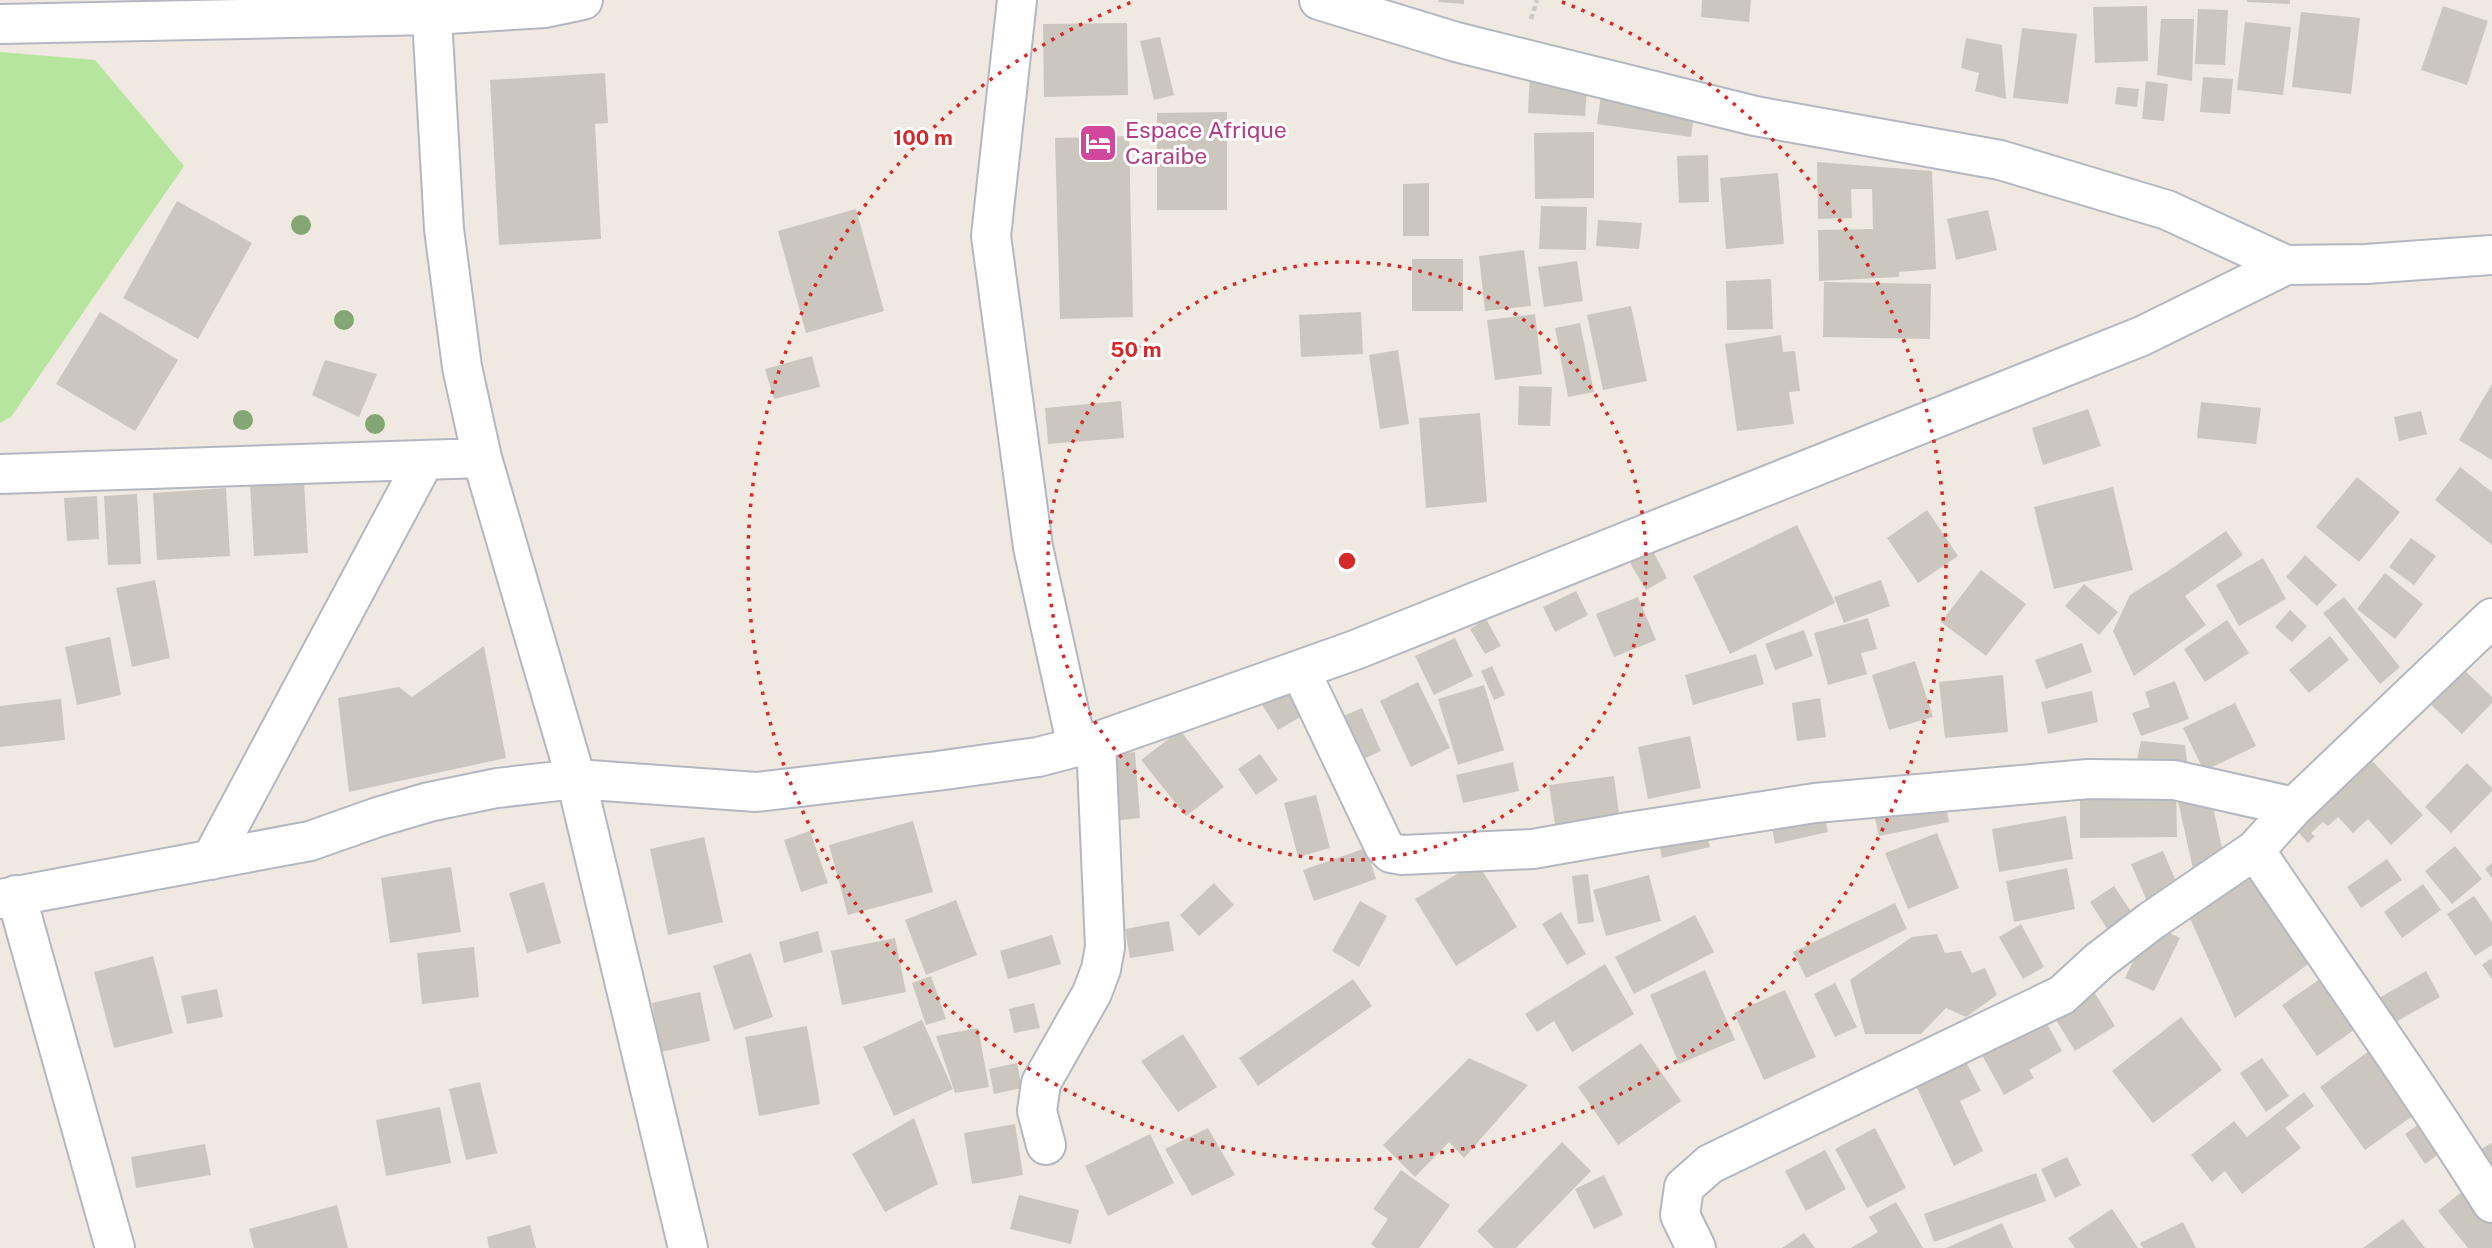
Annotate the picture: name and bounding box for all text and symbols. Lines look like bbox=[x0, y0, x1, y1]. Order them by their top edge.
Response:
place label: Espace Afrique Caraibe bbox=[1125, 116, 1287, 169]
hotel icon: Espace Afrique Caraibe bbox=[1077, 122, 1119, 164]
text: 100 m bbox=[893, 125, 953, 150]
text: 50 m bbox=[1110, 337, 1162, 362]
centre of rings bbox=[1335, 549, 1359, 573]

